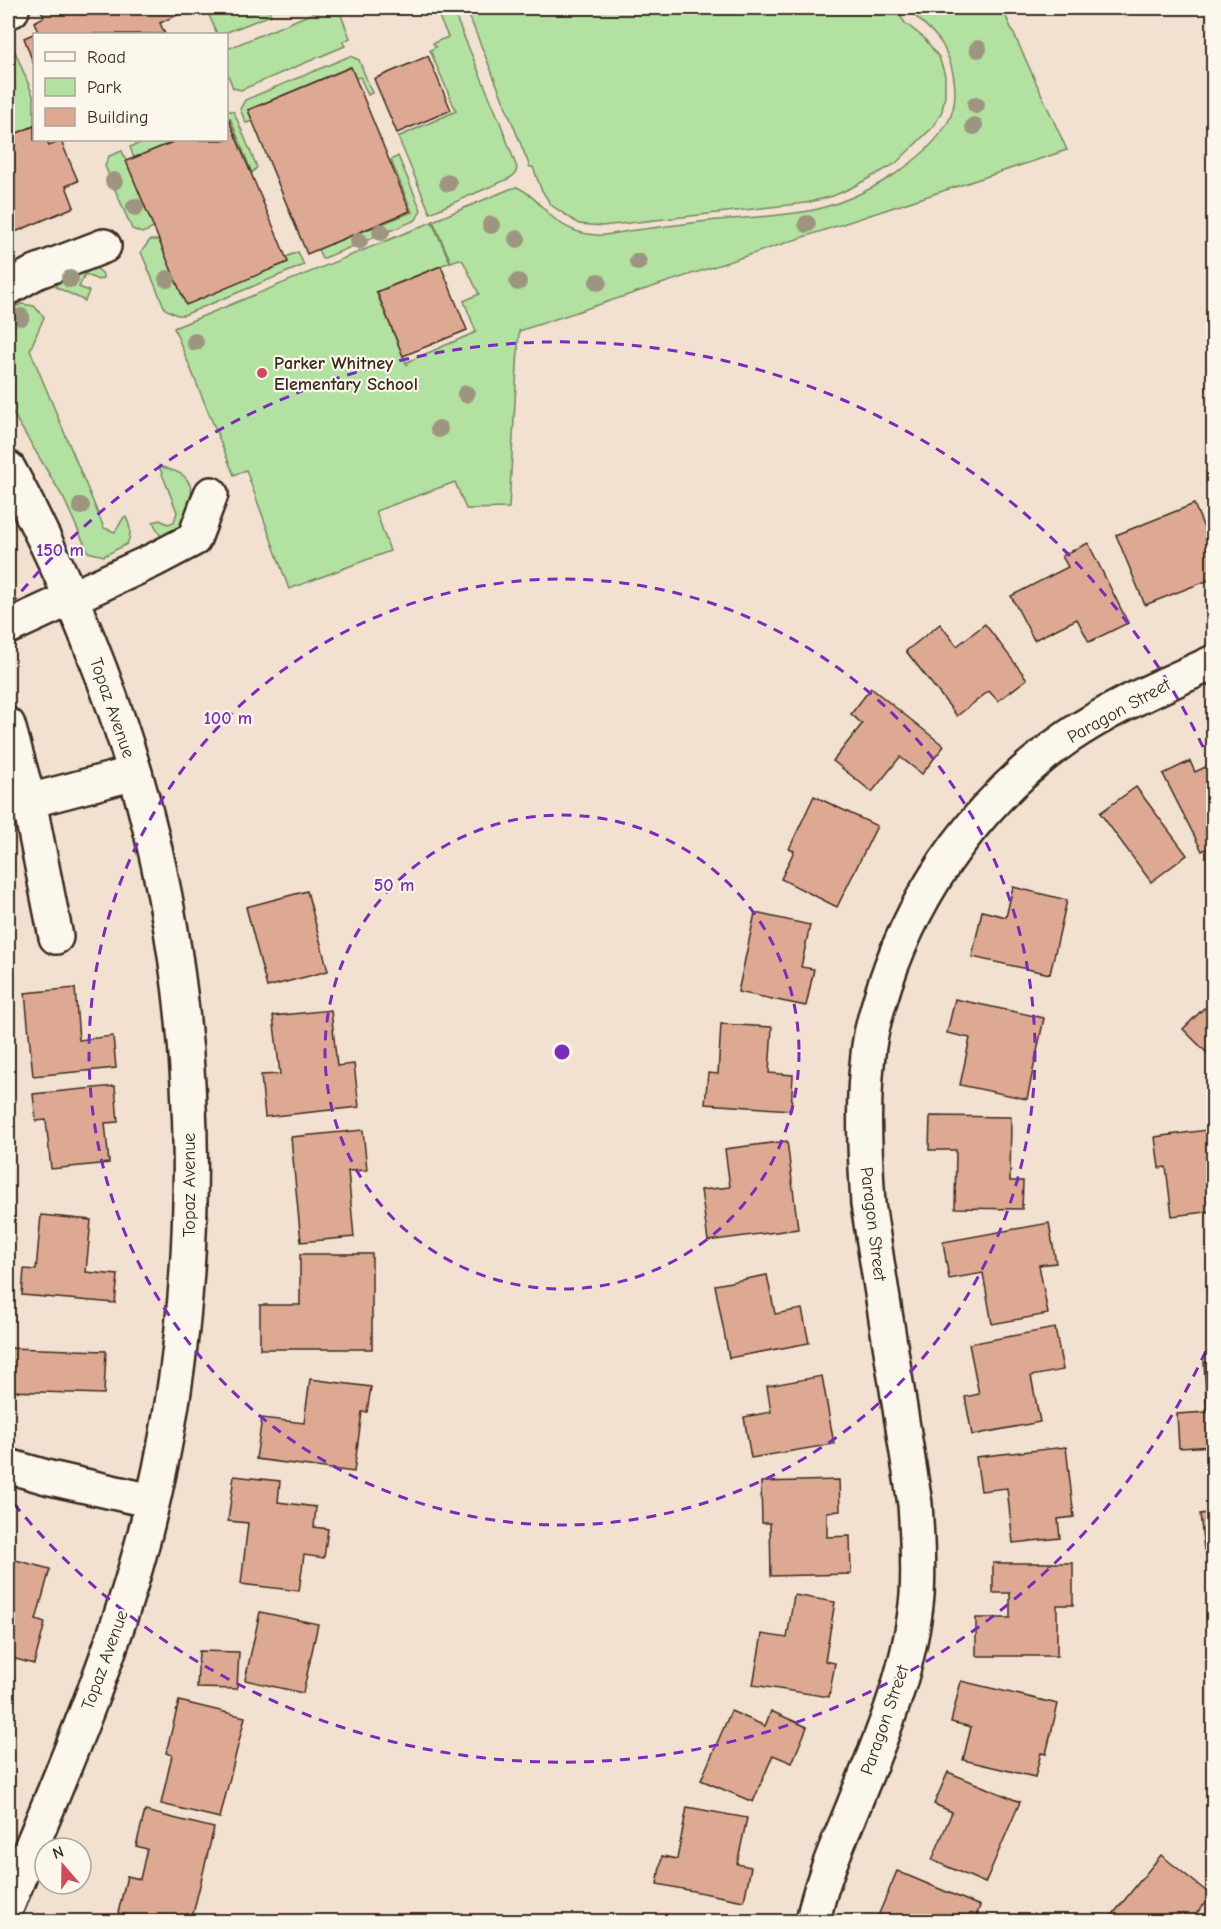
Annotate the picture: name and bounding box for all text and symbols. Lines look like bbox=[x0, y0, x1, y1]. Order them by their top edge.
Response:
legend bbox=[33, 33, 228, 141]
text: Road bbox=[87, 47, 126, 68]
text: Park bbox=[87, 77, 122, 98]
text: Building bbox=[87, 107, 149, 128]
place label: Parker Whitney Elementary School bbox=[274, 353, 418, 395]
marker: Parker Whitney Elementary School bbox=[255, 366, 269, 380]
text: 150 m bbox=[36, 540, 84, 561]
street label: Topaz Avenue bbox=[85, 655, 139, 761]
street label: Paragon Street bbox=[1064, 674, 1175, 748]
text: 100 m bbox=[204, 708, 252, 729]
text: 50 m bbox=[374, 875, 414, 896]
centre of rings bbox=[552, 1042, 572, 1062]
street label: Topaz Avenue bbox=[179, 1133, 200, 1237]
street label: Paragon Street bbox=[856, 1166, 891, 1283]
street label: Topaz Avenue bbox=[77, 1607, 133, 1713]
street label: Paragon Street bbox=[856, 1662, 914, 1778]
north arrow bbox=[33, 1836, 93, 1896]
text: N bbox=[50, 1843, 66, 1863]

